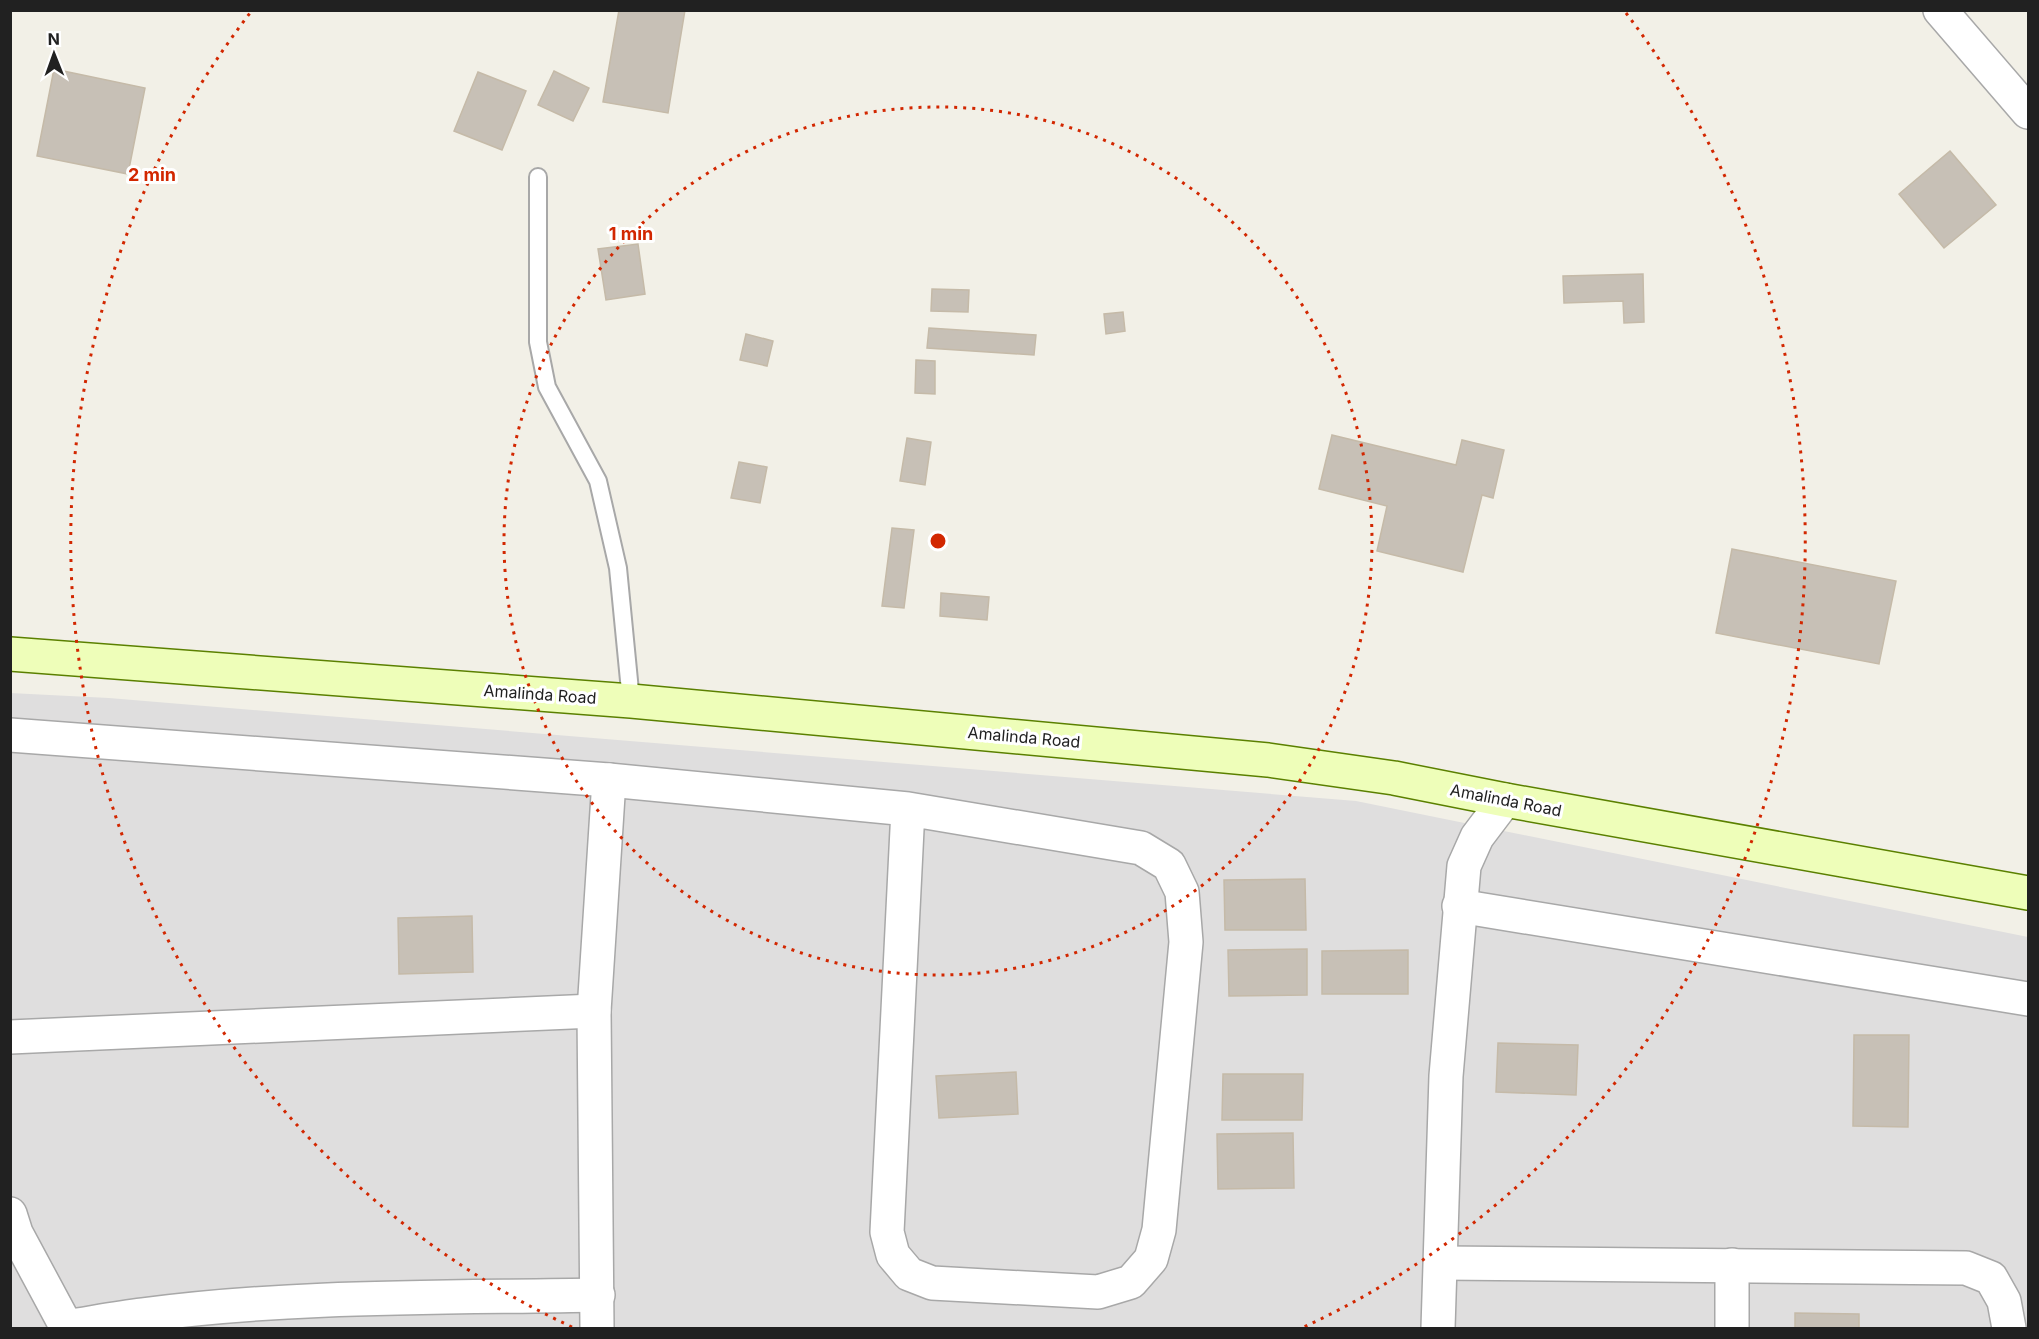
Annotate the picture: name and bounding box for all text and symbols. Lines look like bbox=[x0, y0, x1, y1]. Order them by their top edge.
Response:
north arrow bbox=[24, 24, 84, 84]
text: N bbox=[47, 29, 60, 49]
text: 2 min bbox=[128, 164, 176, 185]
text: 1 min bbox=[609, 223, 653, 244]
centre of rings bbox=[928, 531, 948, 551]
street label: Amalinda Road bbox=[483, 680, 597, 708]
street label: Amalinda Road bbox=[967, 722, 1081, 752]
street label: Amalinda Road bbox=[1449, 779, 1563, 821]

